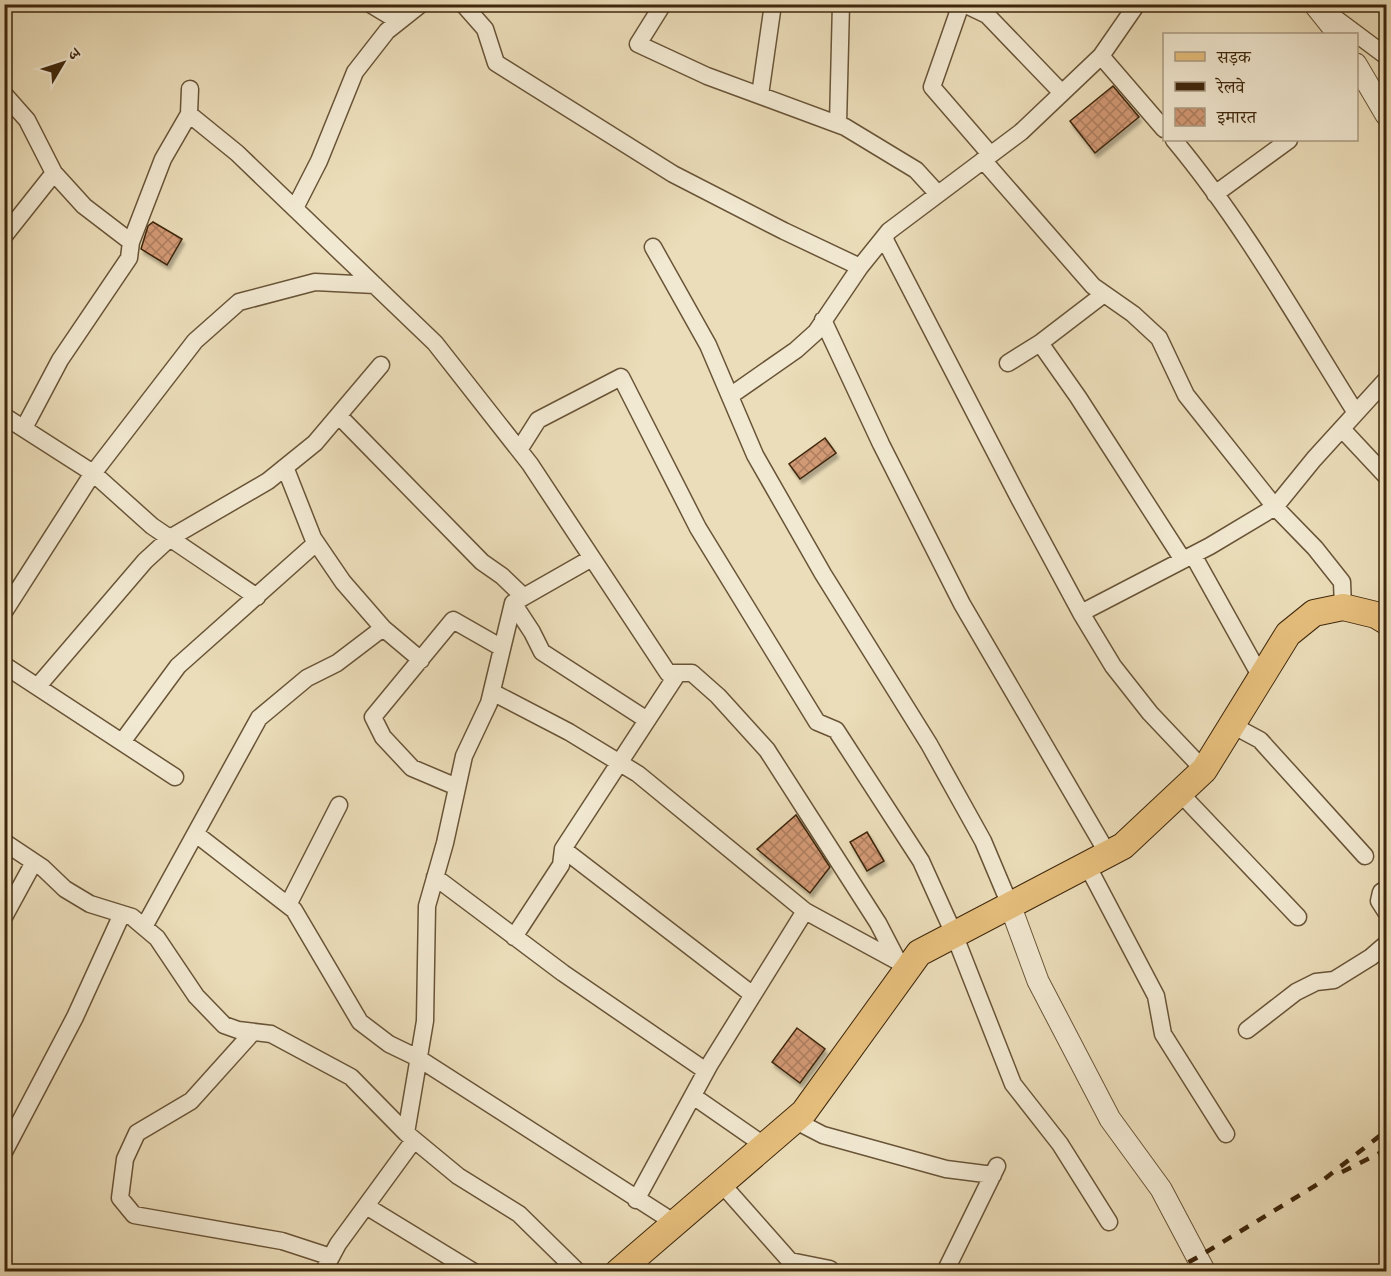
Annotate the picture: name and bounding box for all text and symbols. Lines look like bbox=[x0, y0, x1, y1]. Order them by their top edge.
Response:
north arrow bbox=[33, 33, 93, 93]
legend bbox=[1163, 33, 1358, 141]
text: उ bbox=[62, 45, 85, 66]
text: सड़क bbox=[1216, 47, 1252, 70]
text: रेलवे bbox=[1215, 77, 1246, 100]
text: इमारत bbox=[1216, 107, 1257, 130]

